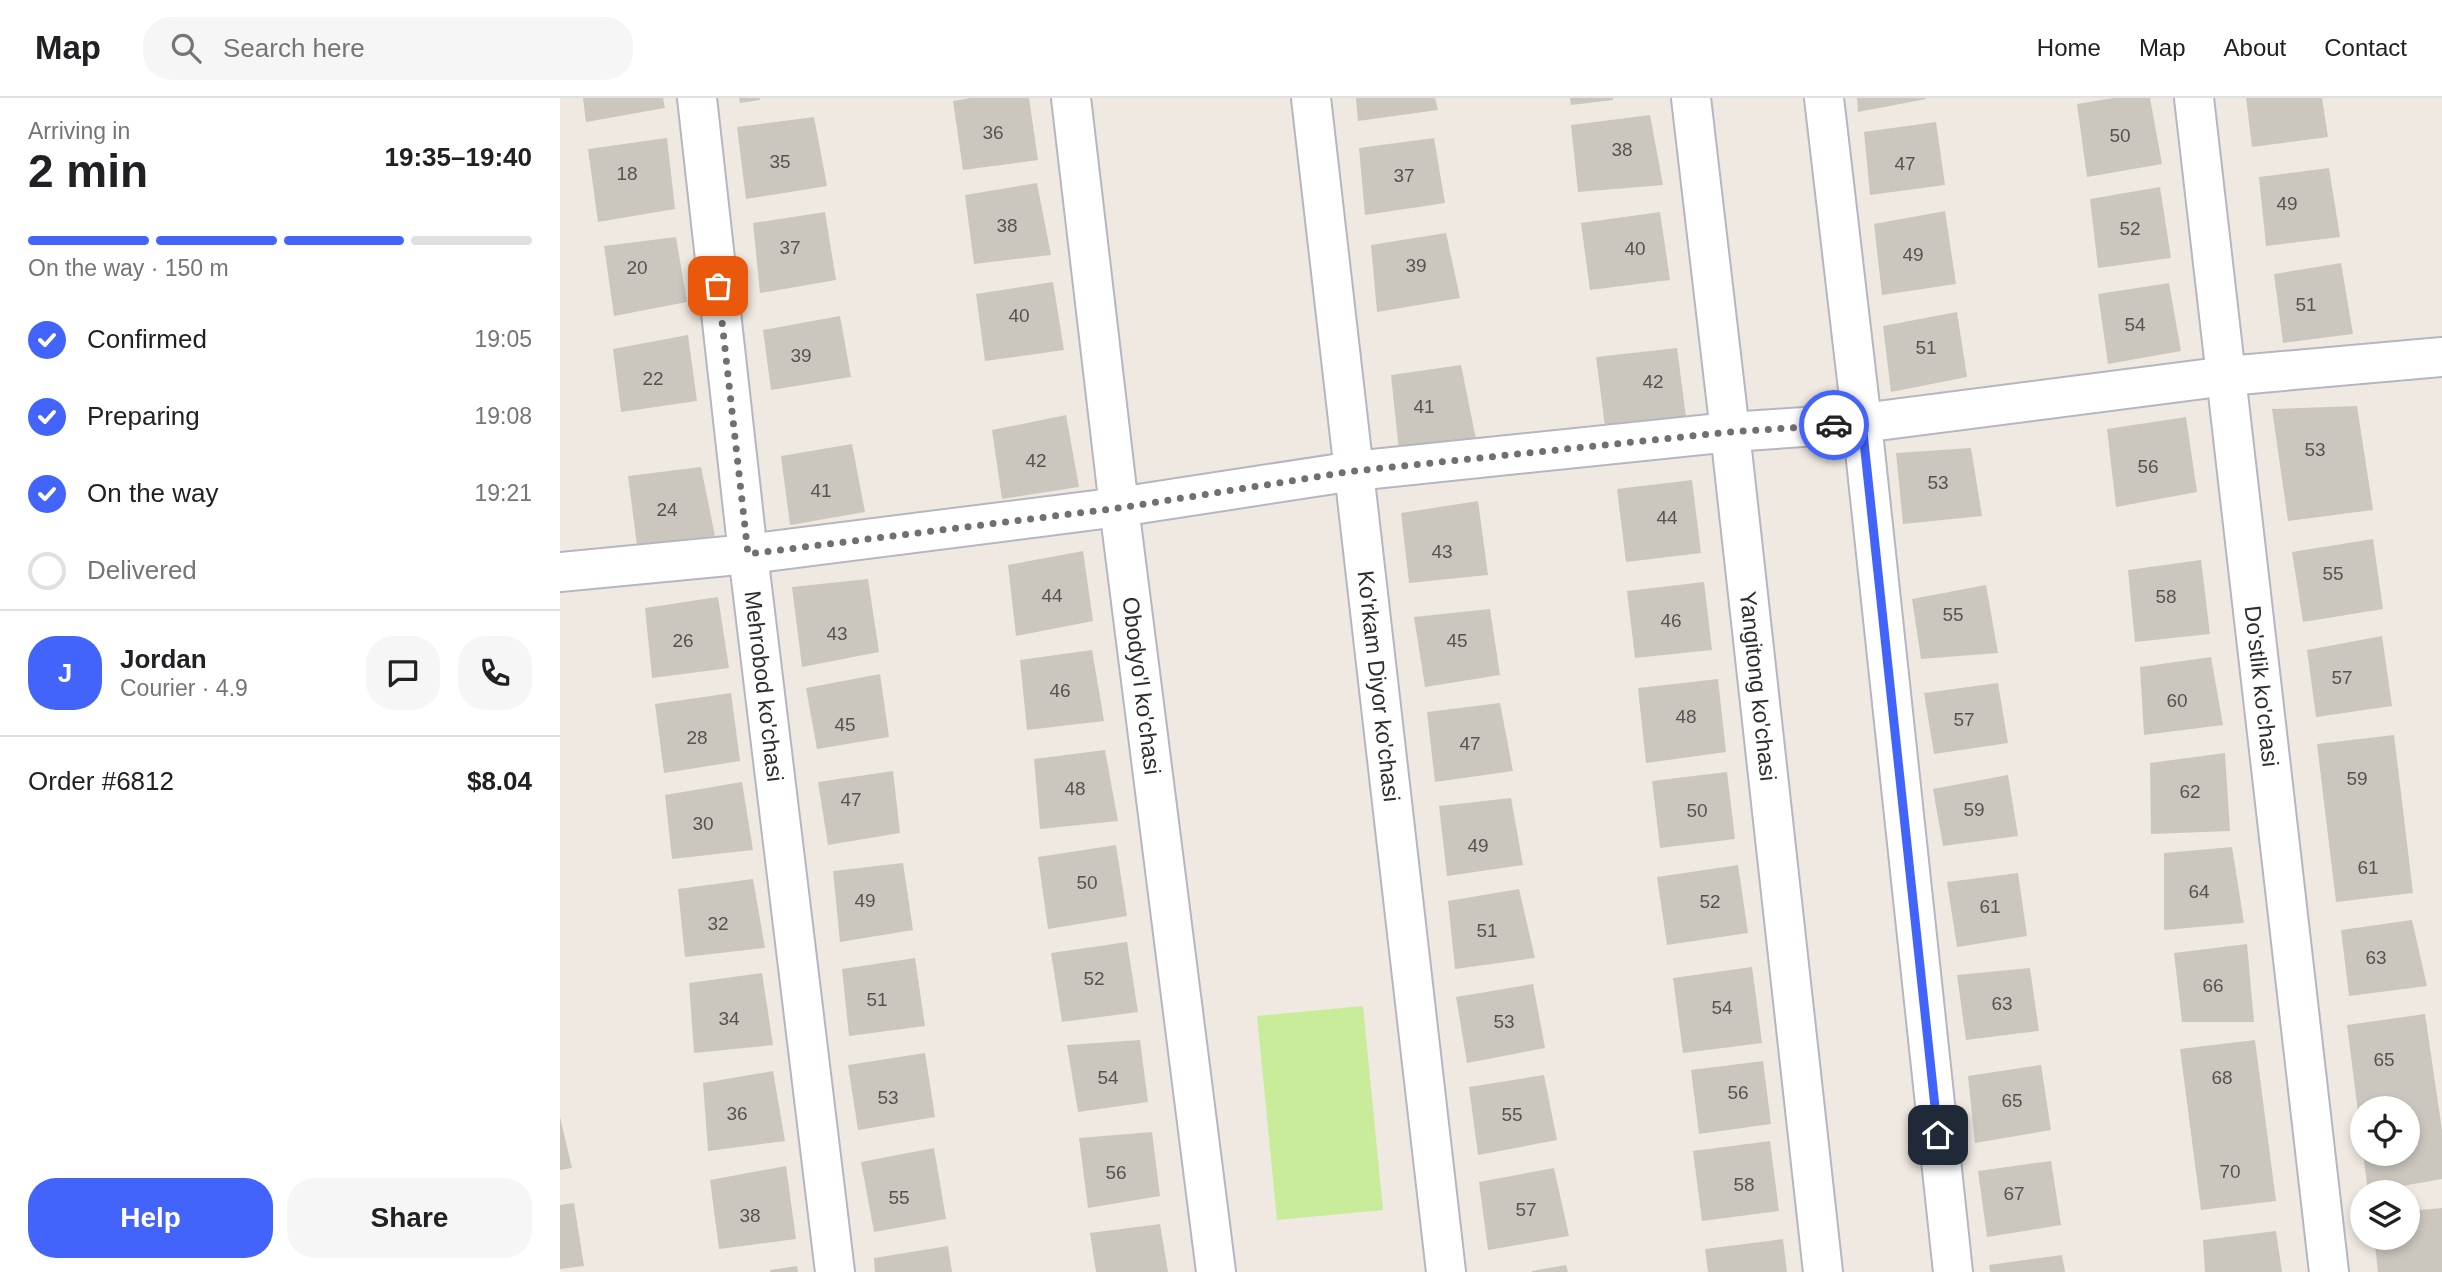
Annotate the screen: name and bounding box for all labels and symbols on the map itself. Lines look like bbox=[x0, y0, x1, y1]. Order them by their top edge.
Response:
house number: 36 bbox=[982, 122, 1004, 143]
house number: 50 bbox=[2109, 125, 2131, 146]
house number: 38 bbox=[1611, 139, 1633, 160]
house number: 35 bbox=[769, 151, 791, 172]
house number: 47 bbox=[1894, 153, 1916, 174]
house number: 18 bbox=[616, 163, 638, 184]
house number: 37 bbox=[1393, 165, 1415, 186]
house number: 49 bbox=[2276, 193, 2298, 214]
house number: 38 bbox=[996, 215, 1018, 236]
house number: 52 bbox=[2119, 218, 2141, 239]
house number: 37 bbox=[779, 237, 801, 258]
house number: 40 bbox=[1624, 238, 1646, 259]
house number: 49 bbox=[1902, 244, 1924, 265]
house number: 39 bbox=[1405, 255, 1427, 276]
pin bbox=[688, 256, 748, 316]
house number: 20 bbox=[626, 257, 648, 278]
house number: 51 bbox=[2295, 294, 2317, 315]
house number: 40 bbox=[1008, 305, 1030, 326]
house number: 54 bbox=[2124, 314, 2146, 335]
house number: 51 bbox=[1915, 337, 1937, 358]
house number: 39 bbox=[790, 345, 812, 366]
house number: 22 bbox=[642, 368, 664, 389]
house number: 42 bbox=[1642, 371, 1664, 392]
courier bbox=[1799, 390, 1869, 460]
house number: 41 bbox=[1413, 396, 1435, 417]
house number: 53 bbox=[2304, 439, 2326, 460]
house number: 42 bbox=[1025, 450, 1047, 471]
house number: 56 bbox=[2137, 456, 2159, 477]
house number: 53 bbox=[1927, 472, 1949, 493]
house number: 41 bbox=[810, 480, 832, 501]
house number: 24 bbox=[656, 499, 678, 520]
house number: 44 bbox=[1656, 507, 1678, 528]
house number: 43 bbox=[1431, 541, 1453, 562]
house number: 55 bbox=[2322, 563, 2344, 584]
street label: Ko'rkam Diyor ko'chasi bbox=[1352, 569, 1405, 803]
house number: 44 bbox=[1041, 585, 1063, 606]
house number: 58 bbox=[2155, 586, 2177, 607]
street label: Mehrobod ko'chasi bbox=[740, 589, 788, 783]
street label: Yangitong ko'chasi bbox=[1735, 590, 1782, 782]
street label: Obodyo'l ko'chasi bbox=[1118, 595, 1166, 776]
house number: 55 bbox=[1942, 604, 1964, 625]
street label: Do'stlik ko'chasi bbox=[2239, 604, 2284, 768]
house number: 46 bbox=[1660, 610, 1682, 631]
house number: 43 bbox=[826, 623, 848, 644]
house number: 26 bbox=[672, 630, 694, 651]
house number: 45 bbox=[1446, 630, 1468, 651]
house number: 57 bbox=[2331, 667, 2353, 688]
house number: 46 bbox=[1049, 680, 1071, 701]
house number: 60 bbox=[2166, 690, 2188, 711]
house number: 48 bbox=[1675, 706, 1697, 727]
house number: 57 bbox=[1953, 709, 1975, 730]
house number: 45 bbox=[834, 714, 856, 735]
house number: 28 bbox=[686, 727, 708, 748]
house number: 47 bbox=[1459, 733, 1481, 754]
house number: 59 bbox=[2346, 768, 2368, 789]
house number: 48 bbox=[1064, 778, 1086, 799]
house number: 62 bbox=[2179, 781, 2201, 802]
house number: 47 bbox=[840, 789, 862, 810]
house number: 59 bbox=[1963, 799, 1985, 820]
house number: 50 bbox=[1686, 800, 1708, 821]
house number: 30 bbox=[692, 813, 714, 834]
house number: 49 bbox=[1467, 835, 1489, 856]
house number: 61 bbox=[2357, 857, 2379, 878]
house number: 50 bbox=[1076, 872, 1098, 893]
house number: 64 bbox=[2188, 881, 2210, 902]
house number: 49 bbox=[854, 890, 876, 911]
house number: 52 bbox=[1699, 891, 1721, 912]
house number: 61 bbox=[1979, 896, 2001, 917]
house number: 32 bbox=[707, 913, 729, 934]
house number: 51 bbox=[1476, 920, 1498, 941]
house number: 63 bbox=[2365, 947, 2387, 968]
house number: 52 bbox=[1083, 968, 1105, 989]
house number: 66 bbox=[2202, 975, 2224, 996]
house number: 51 bbox=[866, 989, 888, 1010]
house number: 63 bbox=[1991, 993, 2013, 1014]
house number: 54 bbox=[1711, 997, 1733, 1018]
house number: 34 bbox=[718, 1008, 740, 1029]
house number: 53 bbox=[1493, 1011, 1515, 1032]
house number: 65 bbox=[2373, 1049, 2395, 1070]
house number: 54 bbox=[1097, 1067, 1119, 1088]
house number: 68 bbox=[2211, 1067, 2233, 1088]
house number: 56 bbox=[1727, 1082, 1749, 1103]
house number: 53 bbox=[877, 1087, 899, 1108]
house number: 65 bbox=[2001, 1090, 2023, 1111]
house number: 36 bbox=[726, 1103, 748, 1124]
house number: 55 bbox=[1501, 1104, 1523, 1125]
pin bbox=[1908, 1105, 1968, 1165]
house number: 70 bbox=[2219, 1161, 2241, 1182]
house number: 56 bbox=[1105, 1162, 1127, 1183]
house number: 58 bbox=[1733, 1174, 1755, 1195]
house number: 67 bbox=[2003, 1183, 2025, 1204]
house number: 55 bbox=[888, 1187, 910, 1208]
house number: 57 bbox=[1515, 1199, 1537, 1220]
house number: 38 bbox=[739, 1205, 761, 1226]

